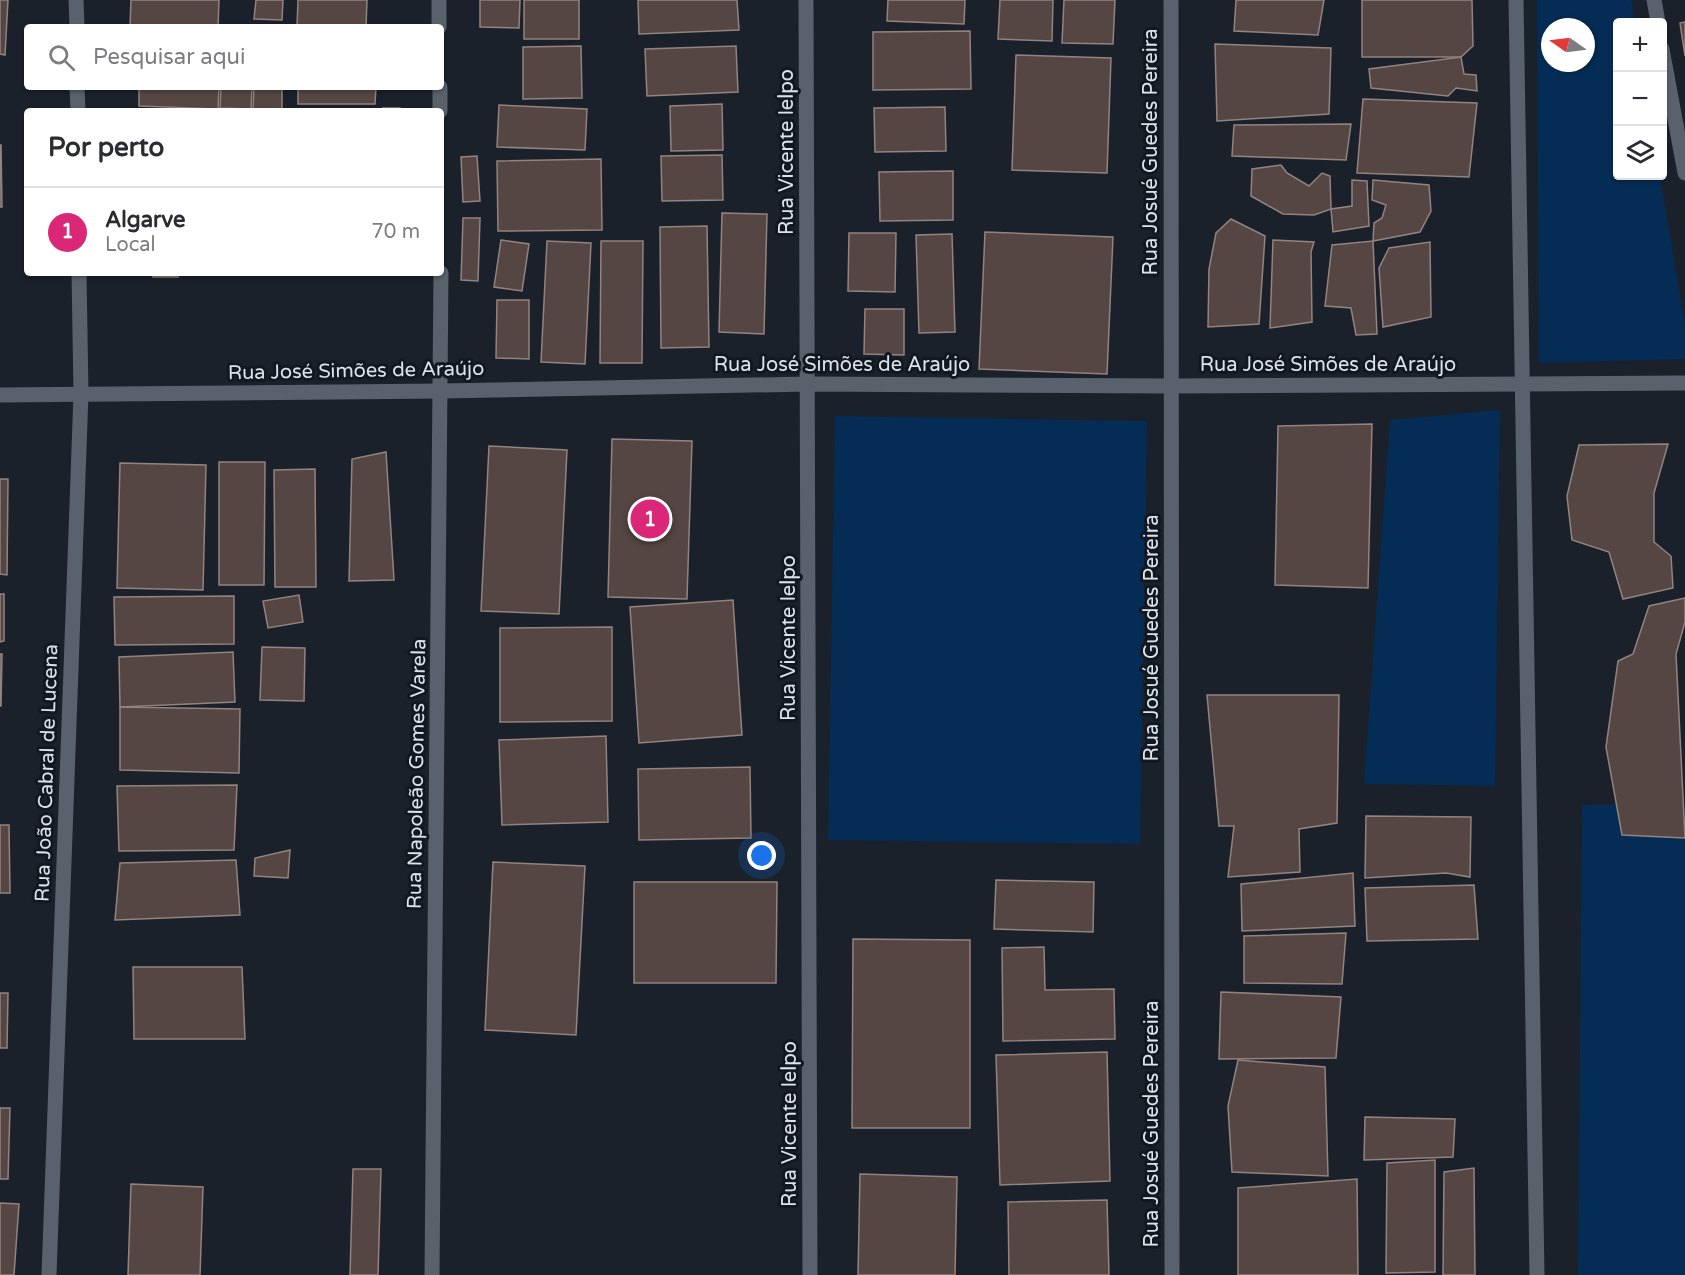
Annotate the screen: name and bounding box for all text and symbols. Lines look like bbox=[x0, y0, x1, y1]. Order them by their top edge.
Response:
north arrow bbox=[1541, 18, 1595, 72]
map controls bbox=[1613, 18, 1667, 180]
button: + bbox=[1613, 18, 1667, 72]
search box bbox=[24, 24, 444, 90]
street label: Rua Josué Guedes Pereira bbox=[1139, 28, 1163, 276]
icon: search bbox=[45, 41, 78, 74]
text: Pesquisar aqui bbox=[93, 44, 245, 70]
street label: Rua Vicente Ielpo bbox=[775, 69, 799, 235]
button: − bbox=[1613, 72, 1667, 126]
button: layers bbox=[1613, 126, 1667, 180]
text: Por perto bbox=[48, 132, 164, 163]
text: Algarve bbox=[105, 207, 185, 233]
text: 1 bbox=[61, 220, 74, 244]
text: 70 m bbox=[371, 220, 420, 244]
text: Local bbox=[105, 233, 156, 257]
street label: Rua José Simões de Araújo bbox=[714, 353, 970, 377]
street label: Rua José Simões de Araújo bbox=[1200, 353, 1456, 377]
street label: Rua José Simões de Araújo bbox=[228, 357, 484, 385]
pin: 1 bbox=[630, 496, 670, 542]
street label: Rua Josué Guedes Pereira bbox=[1140, 514, 1164, 762]
street label: Rua Vicente Ielpo bbox=[777, 555, 801, 721]
street label: Rua Napoleão Gomes Varela bbox=[403, 639, 431, 909]
street label: Rua João Cabral de Lucena bbox=[31, 644, 63, 902]
your location bbox=[747, 841, 776, 870]
street label: Rua Josué Guedes Pereira bbox=[1140, 1000, 1164, 1248]
street label: Rua Vicente Ielpo bbox=[778, 1041, 802, 1207]

